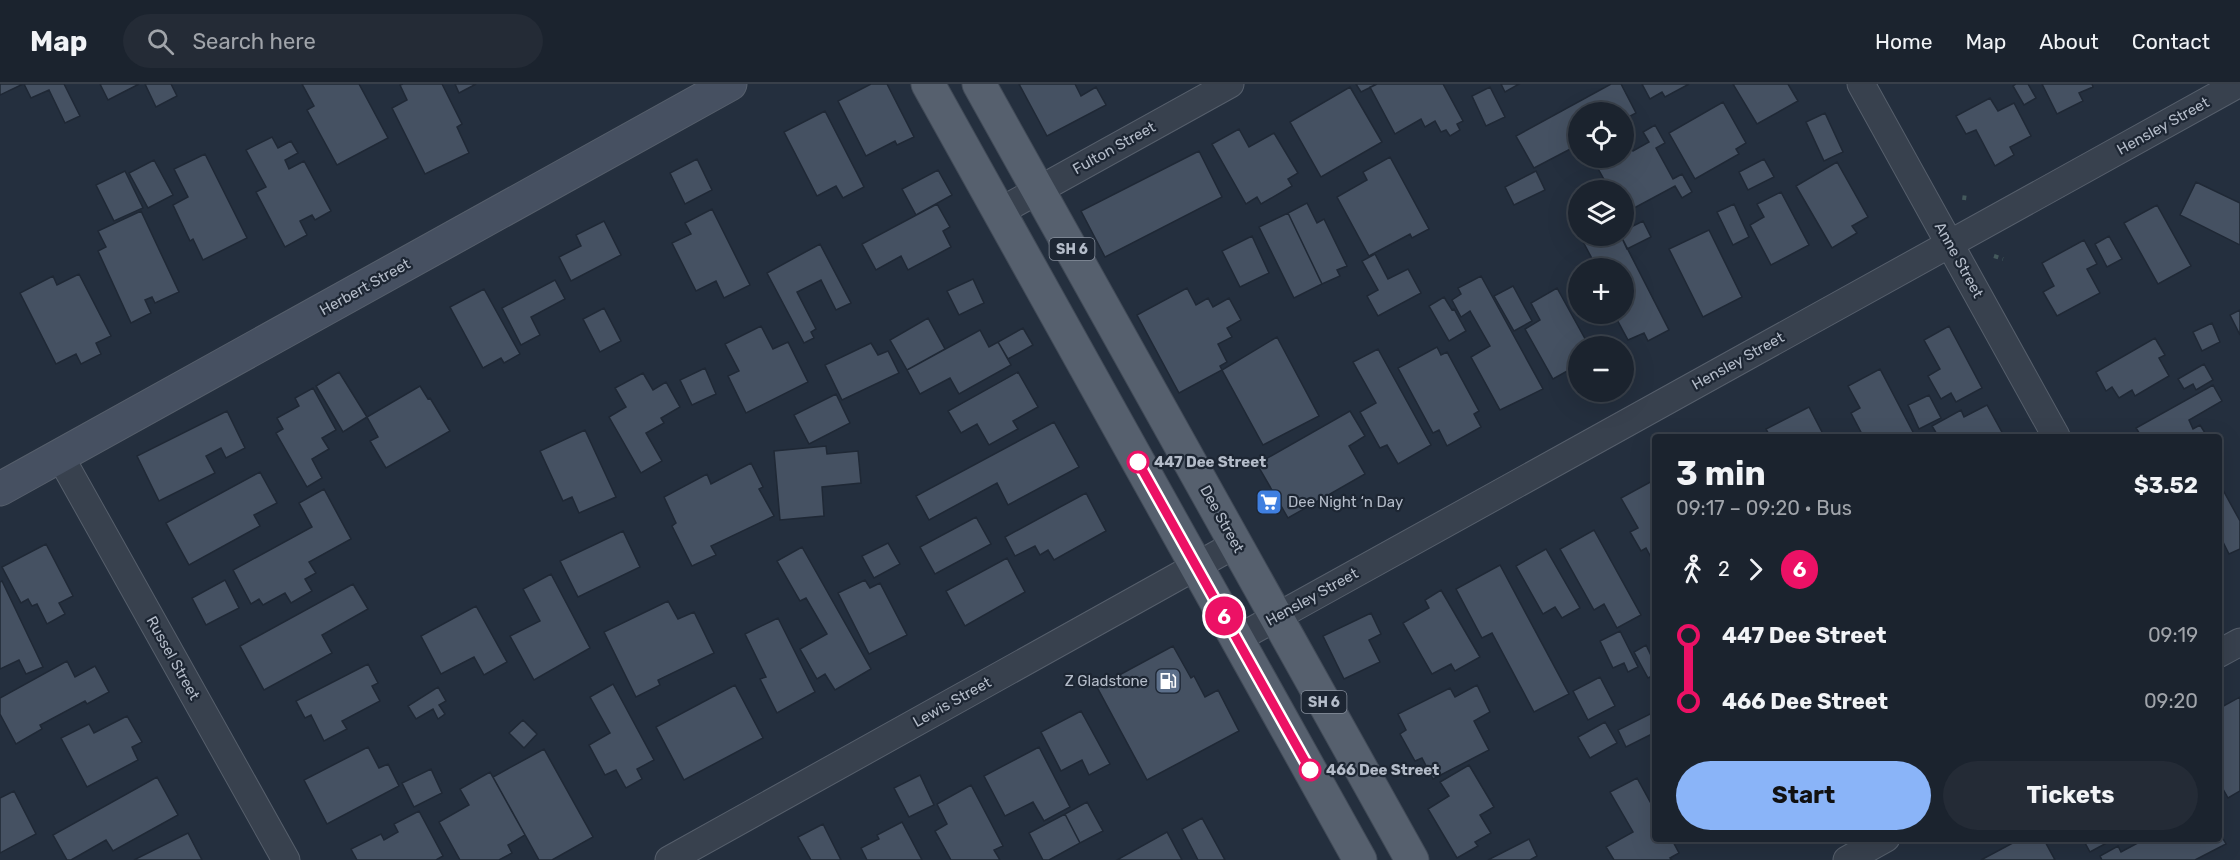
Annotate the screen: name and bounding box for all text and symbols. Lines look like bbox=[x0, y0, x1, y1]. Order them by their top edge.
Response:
search box bbox=[123, 14, 543, 68]
text: Map bbox=[30, 25, 87, 58]
icon: search bbox=[144, 25, 177, 58]
text: Search here bbox=[192, 28, 316, 55]
text: Home bbox=[1875, 29, 1932, 54]
text: Map bbox=[1965, 29, 2006, 54]
text: About bbox=[2039, 29, 2099, 54]
text: Contact bbox=[2132, 29, 2210, 54]
street label: Hensley Street bbox=[2114, 93, 2212, 159]
map controls bbox=[1568, 102, 1634, 402]
button: locate bbox=[1568, 102, 1634, 168]
street label: Fulton Street bbox=[1069, 118, 1159, 178]
button: layers bbox=[1568, 180, 1634, 246]
street label: Anne Street bbox=[1931, 219, 1987, 301]
road number: SH 6 bbox=[1050, 238, 1094, 260]
street label: Herbert Street bbox=[317, 255, 414, 319]
button: + bbox=[1568, 258, 1634, 324]
street label: Hensley Street bbox=[1689, 328, 1787, 394]
button: − bbox=[1568, 336, 1634, 402]
marker: 447 Dee Street bbox=[1127, 451, 1149, 473]
place label: 447 Dee Street bbox=[1154, 453, 1266, 471]
text: 3 min bbox=[1676, 454, 1766, 493]
text: $3.52 bbox=[2134, 472, 2198, 499]
street label: Dee Street bbox=[1196, 482, 1248, 556]
supermarket icon: Dee Night ‘n Day bbox=[1254, 487, 1284, 517]
place label: Dee Night ‘n Day bbox=[1288, 493, 1403, 511]
text: 09:17 – 09:20 · Bus bbox=[1676, 496, 1852, 520]
icon: walk bbox=[1676, 553, 1709, 586]
icon: forward bbox=[1739, 553, 1772, 586]
text: 2 bbox=[1718, 557, 1730, 581]
text: 6 bbox=[1793, 557, 1806, 582]
street label: Hensley Street bbox=[1263, 564, 1361, 630]
line badge: 6 bbox=[1204, 596, 1244, 636]
text: 6 bbox=[1217, 604, 1231, 629]
street label: Russel Street bbox=[143, 613, 204, 703]
text: 447 Dee Street bbox=[1722, 622, 1887, 649]
text: 09:19 bbox=[2148, 623, 2198, 647]
fuel station icon: Z Gladstone bbox=[1153, 666, 1183, 696]
place label: Z Gladstone bbox=[1065, 672, 1148, 690]
street label: Lewis Street bbox=[910, 673, 994, 731]
text: 466 Dee Street bbox=[1722, 688, 1888, 715]
text: 09:20 bbox=[2144, 689, 2198, 713]
road number: SH 6 bbox=[1302, 691, 1346, 713]
marker: 466 Dee Street bbox=[1299, 759, 1321, 781]
place label: 466 Dee Street bbox=[1326, 761, 1439, 779]
button: Start bbox=[1676, 761, 1931, 830]
button: Tickets bbox=[1943, 761, 2198, 830]

